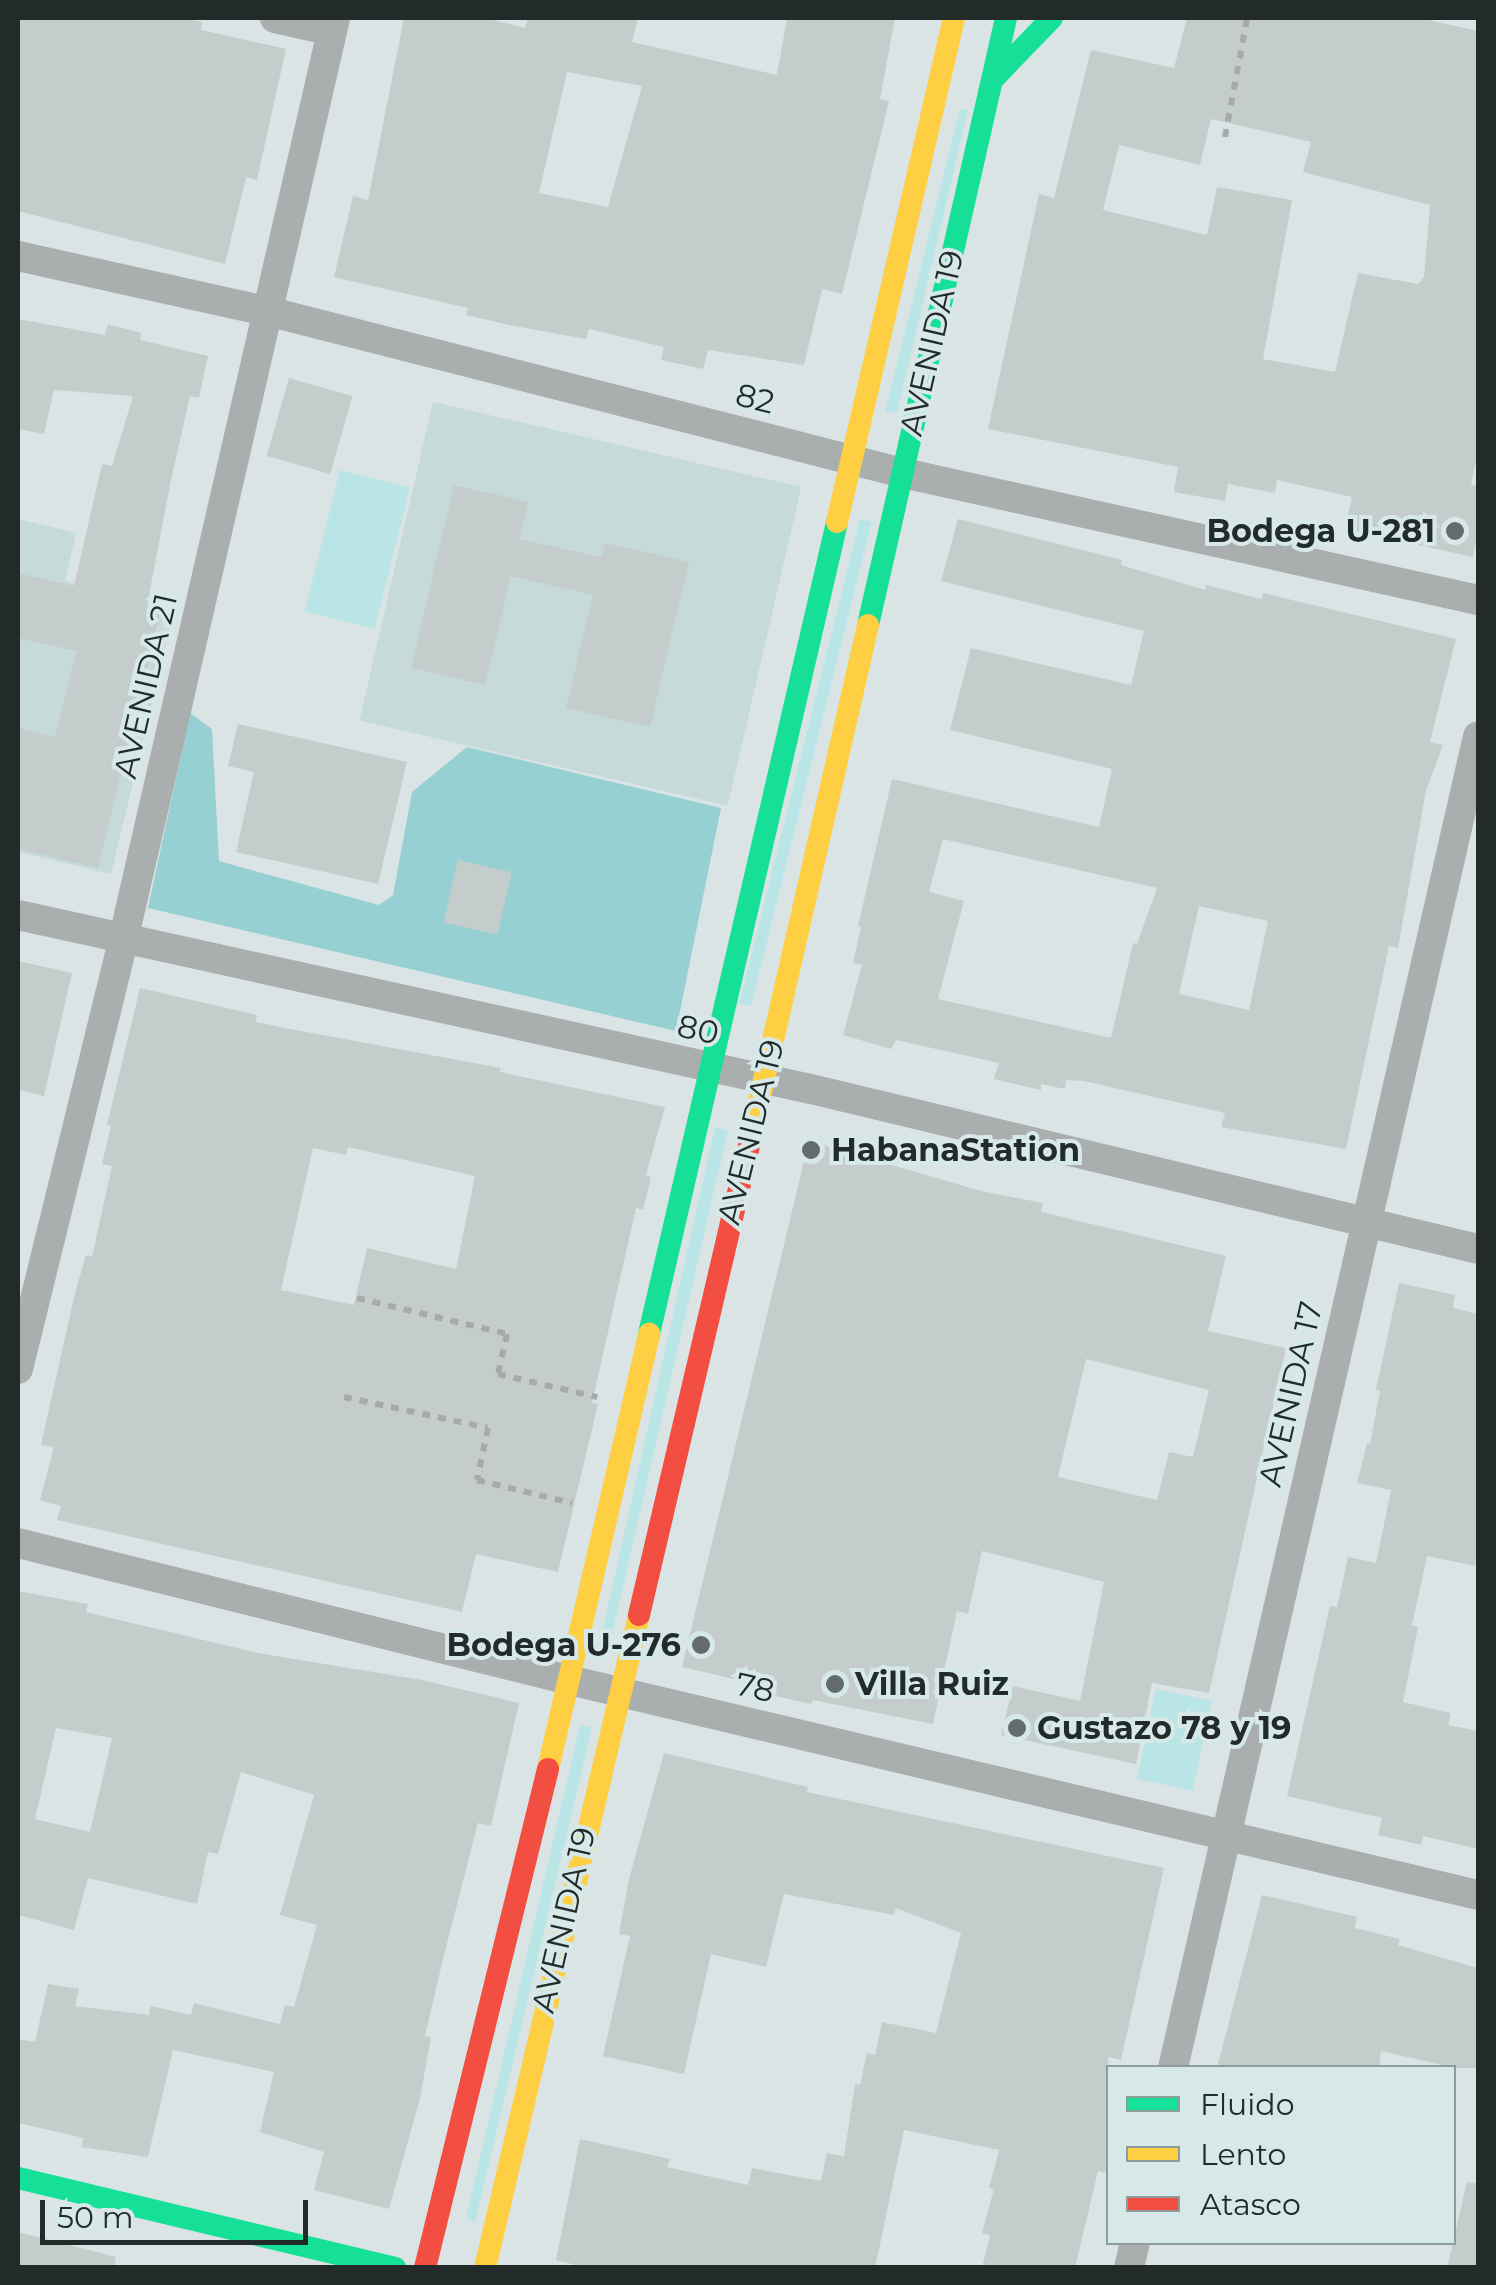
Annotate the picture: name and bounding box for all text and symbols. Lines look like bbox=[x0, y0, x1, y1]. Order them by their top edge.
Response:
street label: AVENIDA 19 bbox=[892, 246, 972, 440]
street label: 82 bbox=[732, 376, 778, 422]
place label: Bodega U-281 bbox=[1206, 512, 1435, 550]
marker: Bodega U-281 bbox=[1444, 520, 1466, 542]
street label: AVENIDA 21 bbox=[106, 590, 186, 782]
street label: 80 bbox=[674, 1007, 722, 1053]
street label: AVENIDA 19 bbox=[709, 1036, 793, 1228]
place label: HabanaStation bbox=[831, 1131, 1080, 1169]
marker: HabanaStation bbox=[800, 1139, 822, 1161]
street label: AVENIDA 17 bbox=[1251, 1298, 1331, 1490]
place label: Bodega U-276 bbox=[447, 1626, 681, 1664]
marker: Bodega U-276 bbox=[690, 1634, 712, 1656]
street label: 78 bbox=[732, 1665, 778, 1711]
place label: Villa Ruiz bbox=[855, 1665, 1009, 1703]
marker: Villa Ruiz bbox=[824, 1673, 846, 1695]
place label: Gustazo 78 y 19 bbox=[1037, 1709, 1292, 1747]
marker: Gustazo 78 y 19 bbox=[1006, 1717, 1028, 1739]
street label: AVENIDA 19 bbox=[524, 1823, 604, 2017]
legend bbox=[1106, 2065, 1456, 2245]
text: Fluido bbox=[1200, 2086, 1294, 2123]
text: Lento bbox=[1200, 2136, 1286, 2173]
scale bar bbox=[45, 2180, 312, 2242]
text: Atasco bbox=[1200, 2186, 1301, 2223]
text: 50 m bbox=[57, 2199, 134, 2236]

